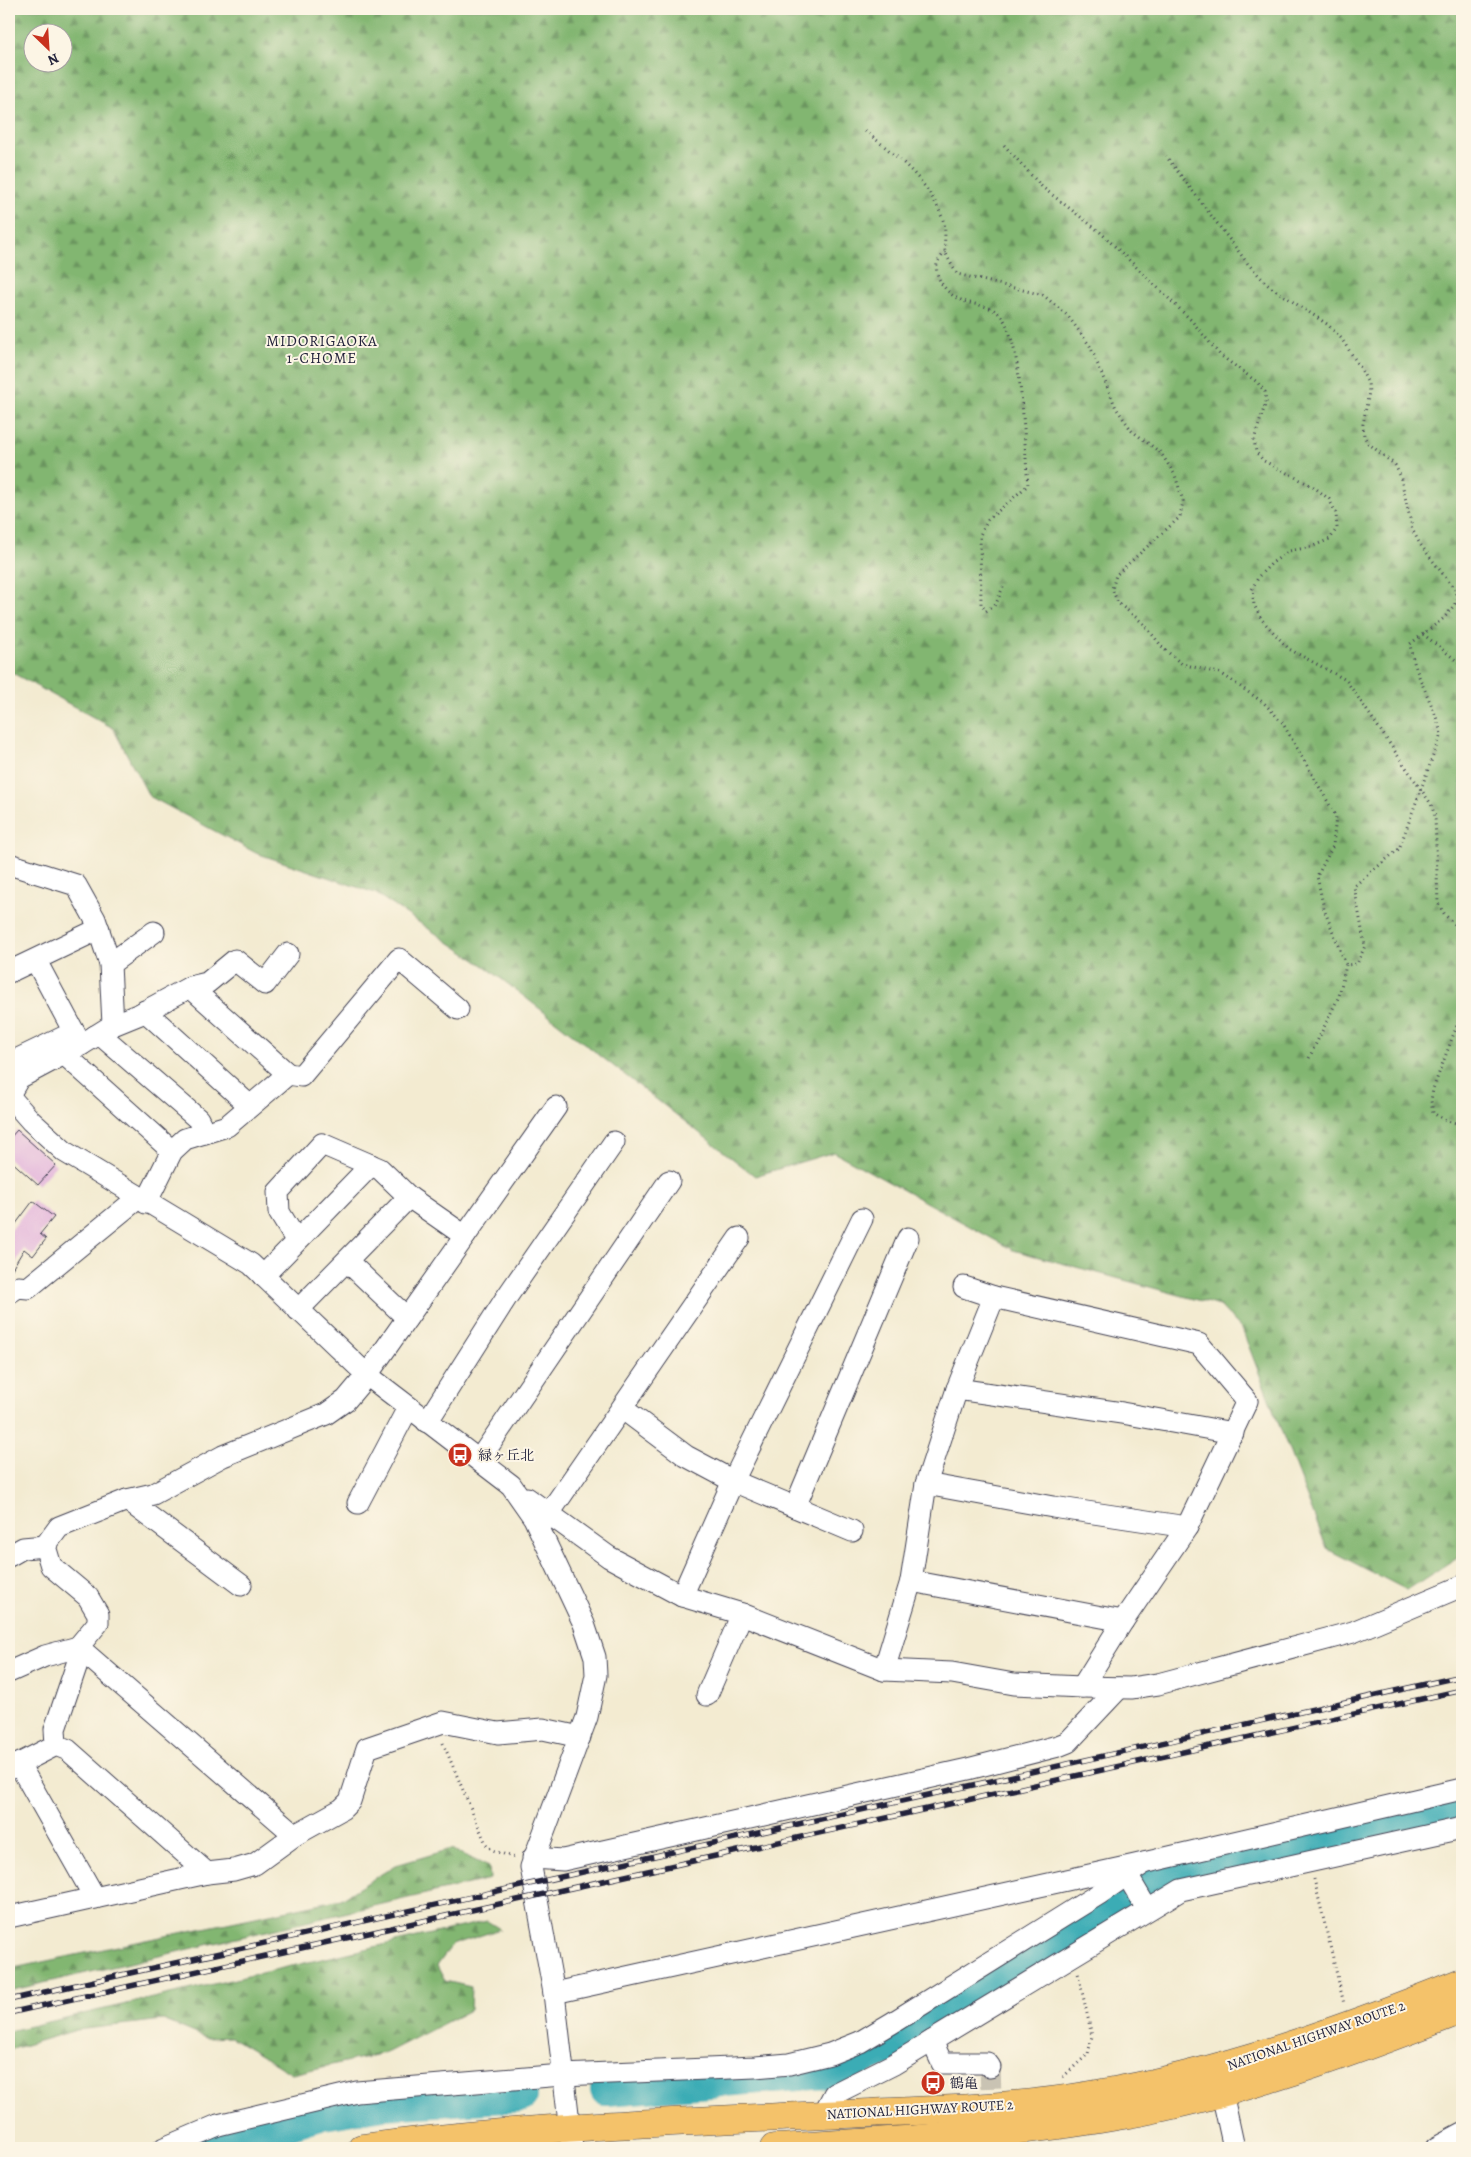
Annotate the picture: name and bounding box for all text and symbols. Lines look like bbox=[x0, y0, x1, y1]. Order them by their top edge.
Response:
north arrow bbox=[22, 22, 72, 72]
text: N bbox=[45, 49, 62, 70]
district label: MIDORIGAOKA 1-CHOME bbox=[266, 331, 378, 368]
bus stop icon: 緑ヶ丘北 bbox=[447, 1442, 473, 1468]
place label: 緑ヶ丘北 bbox=[478, 1446, 534, 1465]
street label: NATIONAL HIGHWAY ROUTE 2 bbox=[1225, 1996, 1408, 2075]
bus stop icon: 鶴亀 bbox=[920, 2070, 946, 2096]
place label: 鶴亀 bbox=[950, 2074, 978, 2093]
street label: NATIONAL HIGHWAY ROUTE 2 bbox=[826, 2095, 1014, 2124]

